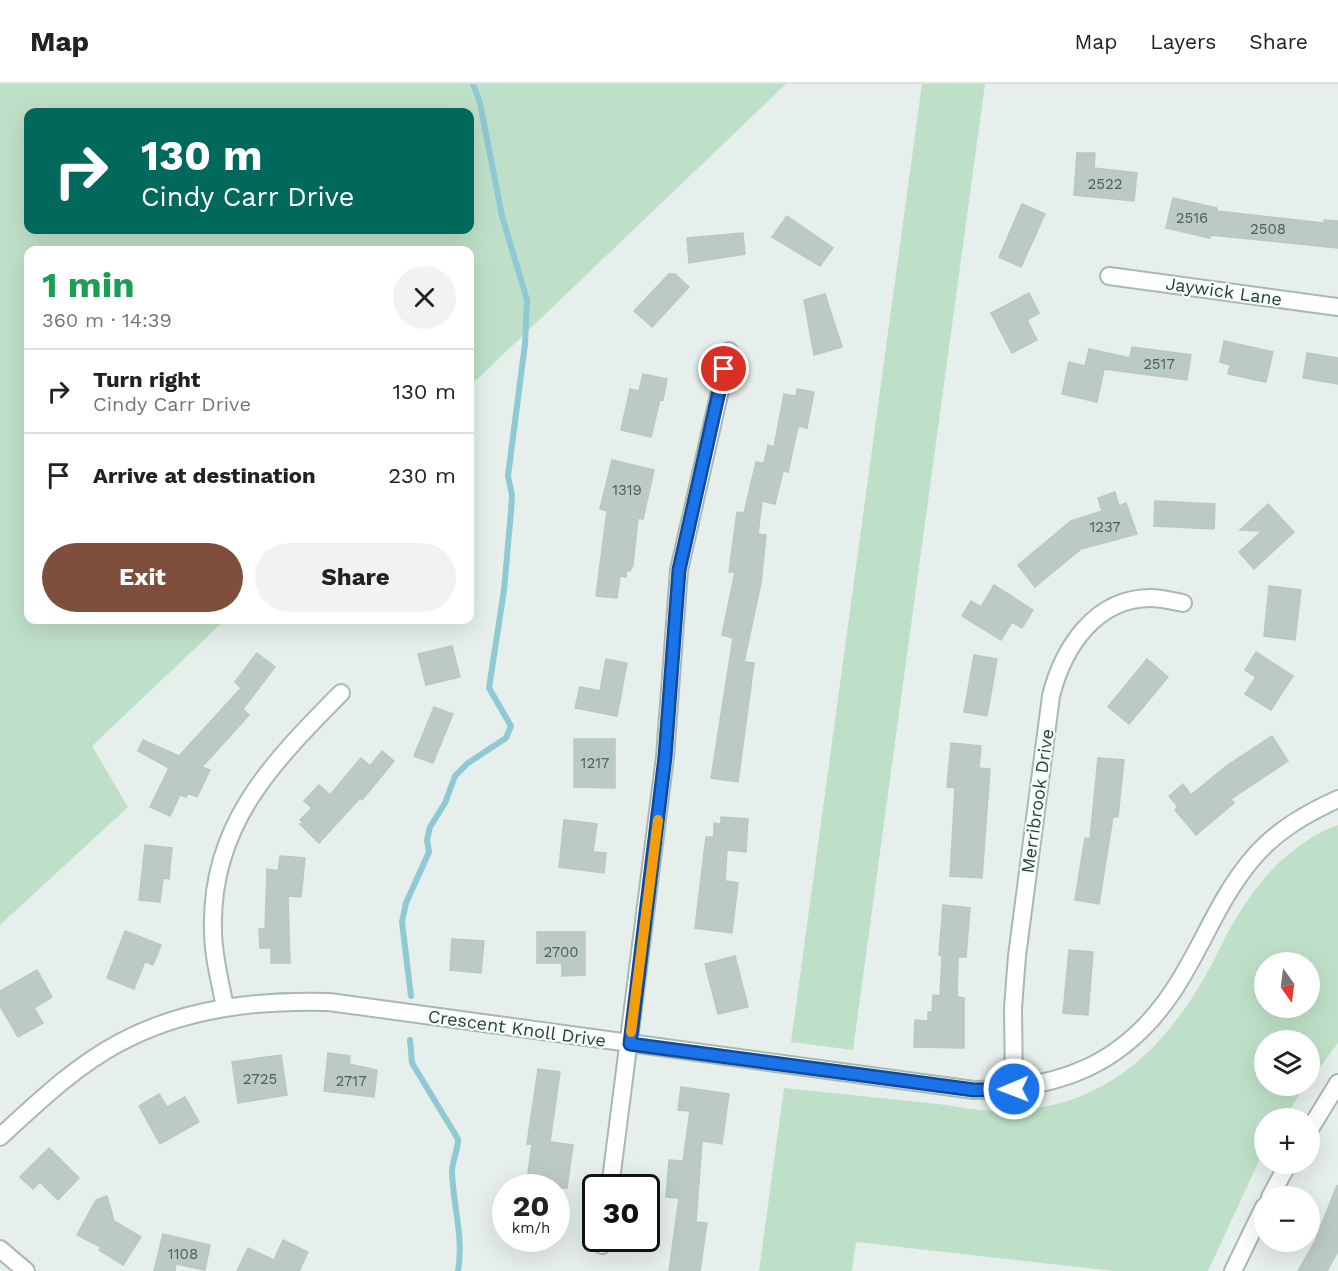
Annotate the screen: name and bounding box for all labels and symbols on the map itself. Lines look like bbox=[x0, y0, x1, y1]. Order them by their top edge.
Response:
house number: 2522 bbox=[1088, 175, 1122, 193]
house number: 2516 bbox=[1176, 209, 1208, 227]
house number: 2508 bbox=[1250, 220, 1286, 238]
street label: Jaywick Lane bbox=[1165, 272, 1283, 310]
pin bbox=[698, 343, 749, 394]
house number: 2517 bbox=[1143, 355, 1175, 373]
house number: 1319 bbox=[612, 481, 642, 499]
house number: 1237 bbox=[1089, 518, 1121, 536]
street label: Merribrook Drive bbox=[1016, 727, 1058, 875]
house number: 1217 bbox=[581, 754, 609, 772]
house number: 2700 bbox=[543, 943, 579, 961]
north arrow bbox=[1254, 952, 1320, 1018]
street label: Crescent Knoll Drive bbox=[427, 1005, 607, 1051]
position arrow bbox=[982, 1057, 1046, 1121]
house number: 2725 bbox=[243, 1070, 277, 1088]
house number: 2717 bbox=[335, 1072, 367, 1090]
speed limit sign: 30 bbox=[582, 1174, 660, 1252]
house number: 1108 bbox=[168, 1245, 198, 1263]

